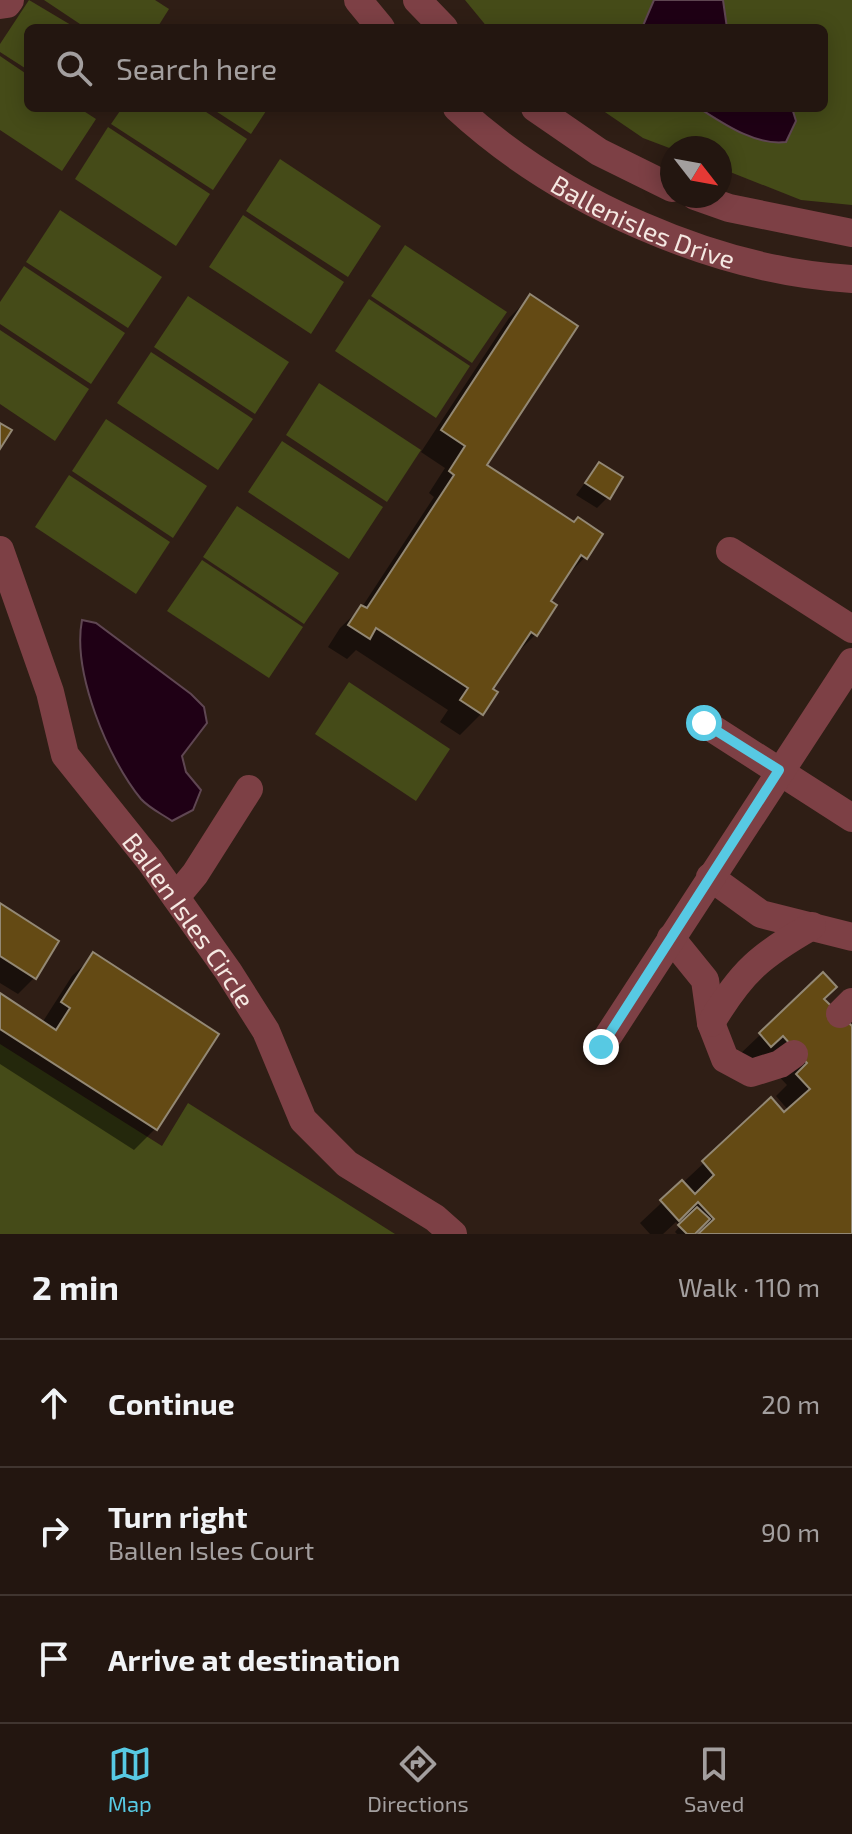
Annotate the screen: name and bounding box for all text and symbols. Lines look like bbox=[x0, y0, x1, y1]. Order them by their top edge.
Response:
search box bbox=[24, 24, 828, 112]
icon: search bbox=[52, 46, 96, 90]
text: Search here bbox=[116, 50, 277, 86]
north arrow bbox=[660, 136, 732, 208]
street label: Ballenisles Drive bbox=[546, 167, 739, 274]
route start bbox=[686, 705, 722, 741]
street label: Ballen Isles Circle bbox=[117, 826, 262, 1013]
route end bbox=[583, 1029, 619, 1065]
text: 2 min bbox=[32, 1266, 119, 1307]
text: Walk · 110 m bbox=[678, 1271, 820, 1302]
icon: ahead bbox=[32, 1381, 76, 1425]
text: Continue bbox=[108, 1385, 235, 1421]
text: 20 m bbox=[761, 1388, 820, 1419]
text: Turn right bbox=[108, 1498, 248, 1534]
icon: right bbox=[32, 1509, 76, 1553]
text: 90 m bbox=[761, 1516, 820, 1547]
text: Ballen Isles Court bbox=[108, 1534, 314, 1565]
icon: arrive bbox=[32, 1637, 76, 1681]
text: Arrive at destination bbox=[108, 1641, 400, 1677]
tab: Map bbox=[108, 1742, 152, 1816]
tab: Directions bbox=[367, 1742, 469, 1816]
tab: Saved bbox=[684, 1742, 744, 1816]

